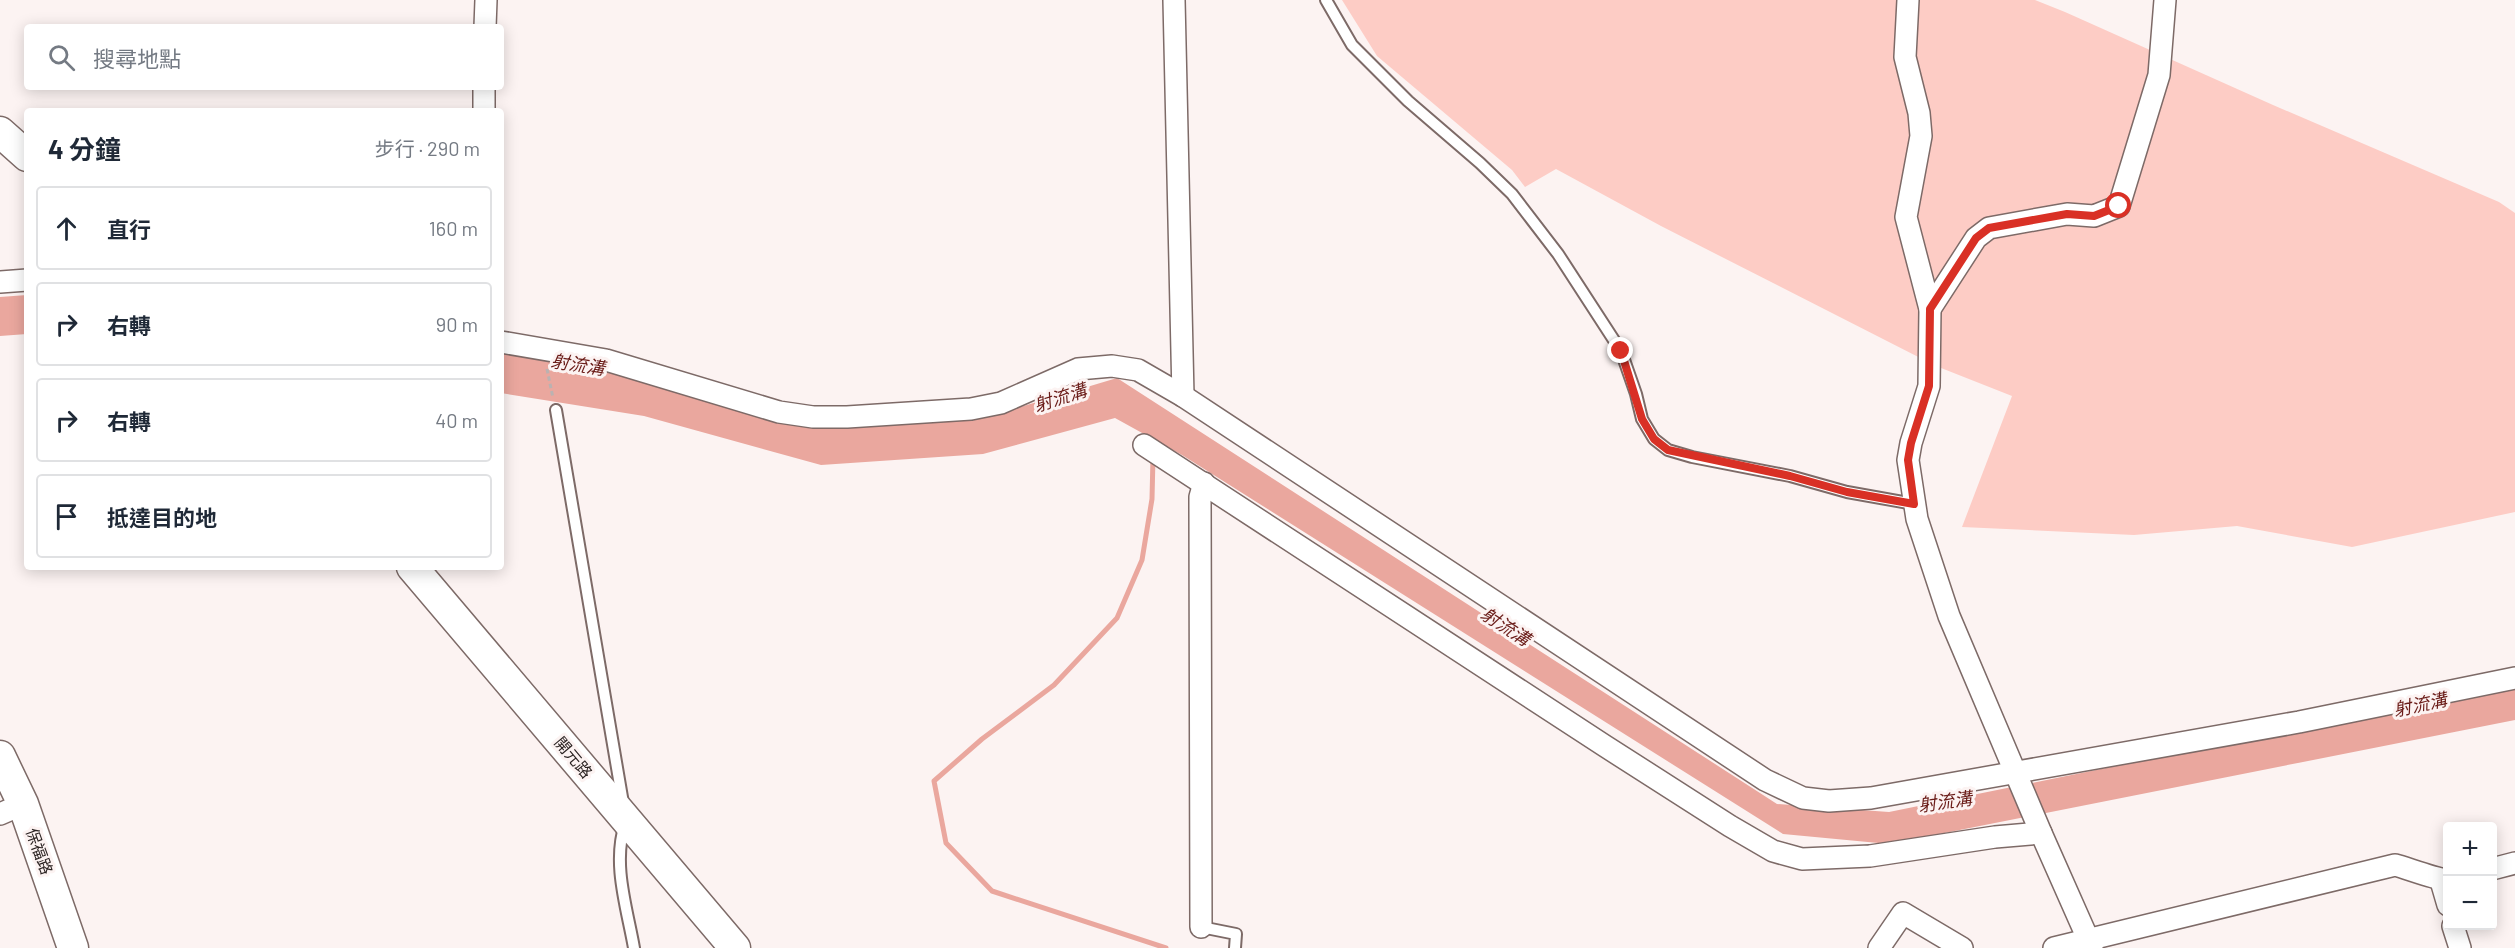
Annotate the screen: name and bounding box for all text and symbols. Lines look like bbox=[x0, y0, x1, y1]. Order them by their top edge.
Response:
search box bbox=[24, 24, 504, 90]
icon: search bbox=[45, 41, 78, 74]
text: 搜尋地點 bbox=[93, 45, 181, 71]
text: 4 分鐘 bbox=[48, 133, 121, 164]
text: 步行 · 290 m bbox=[375, 136, 480, 160]
route start bbox=[2105, 192, 2131, 218]
icon: ahead bbox=[50, 212, 83, 245]
text: 直行 bbox=[107, 216, 151, 242]
text: 160 m bbox=[429, 216, 478, 240]
icon: right bbox=[50, 308, 83, 341]
text: 右轉 bbox=[107, 312, 151, 338]
text: 90 m bbox=[436, 312, 478, 336]
route end bbox=[1607, 337, 1633, 363]
water label: 射流溝 bbox=[550, 349, 609, 380]
water label: 射流溝 bbox=[1031, 377, 1092, 416]
icon: right bbox=[50, 404, 83, 437]
text: 右轉 bbox=[107, 408, 151, 434]
text: 40 m bbox=[435, 408, 478, 432]
icon: arrive bbox=[50, 500, 83, 533]
text: 抵達目的地 bbox=[107, 504, 217, 530]
water label: 射流溝 bbox=[1477, 602, 1537, 652]
water label: 射流溝 bbox=[2391, 687, 2452, 720]
street label: 開元路 bbox=[551, 733, 597, 781]
water label: 射流溝 bbox=[1917, 786, 1976, 816]
map controls bbox=[2443, 822, 2497, 930]
button: + bbox=[2443, 822, 2497, 876]
street label: 保福路 bbox=[23, 825, 57, 877]
button: − bbox=[2443, 876, 2497, 930]

